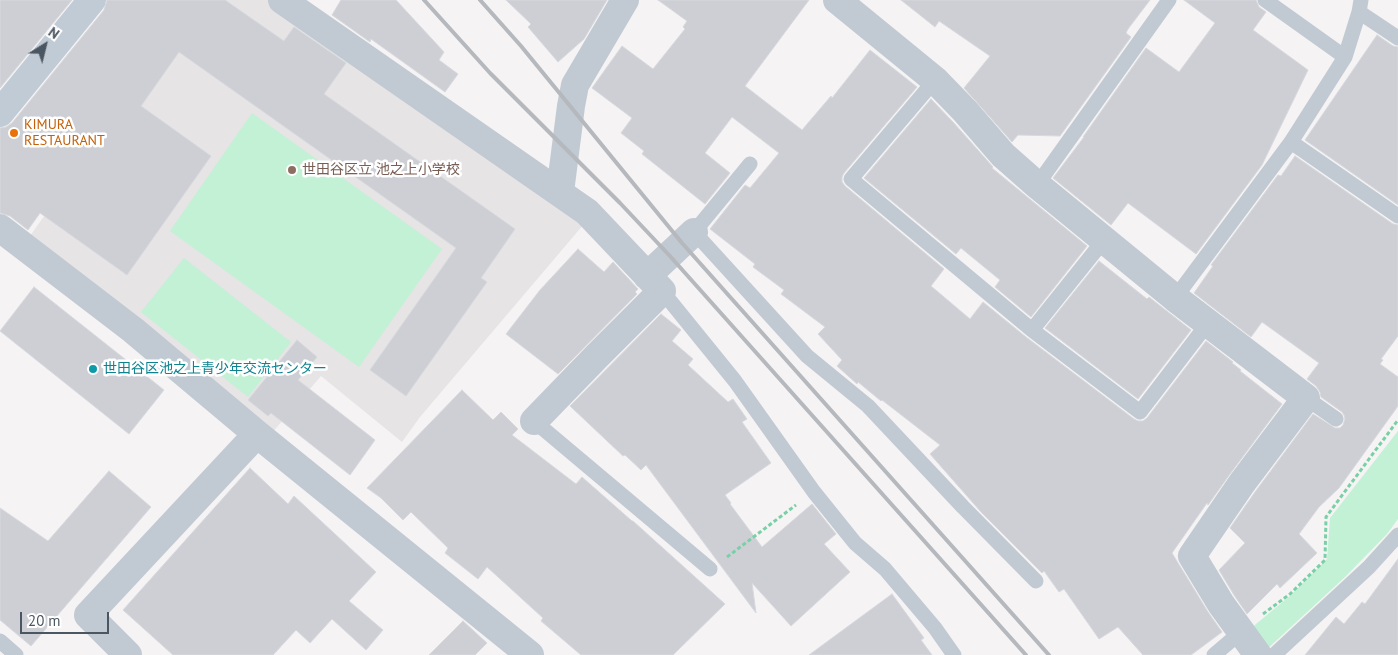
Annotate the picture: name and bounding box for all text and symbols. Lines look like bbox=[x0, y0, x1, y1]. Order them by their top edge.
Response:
north arrow bbox=[20, 20, 70, 70]
text: N bbox=[45, 23, 63, 43]
place label: KIMURA RESTAURANT bbox=[24, 117, 105, 150]
marker: KIMURA RESTAURANT bbox=[8, 127, 20, 139]
place label: 世田谷区立 池之上小学校 bbox=[302, 162, 460, 178]
marker: 世田谷区立 池之上小学校 bbox=[286, 164, 298, 176]
place label: 世田谷区池之上青少年交流センター bbox=[103, 361, 327, 377]
marker: 世田谷区池之上青少年交流センター bbox=[87, 363, 99, 375]
scale bar bbox=[22, 602, 111, 634]
text: 20 m bbox=[28, 611, 61, 630]

